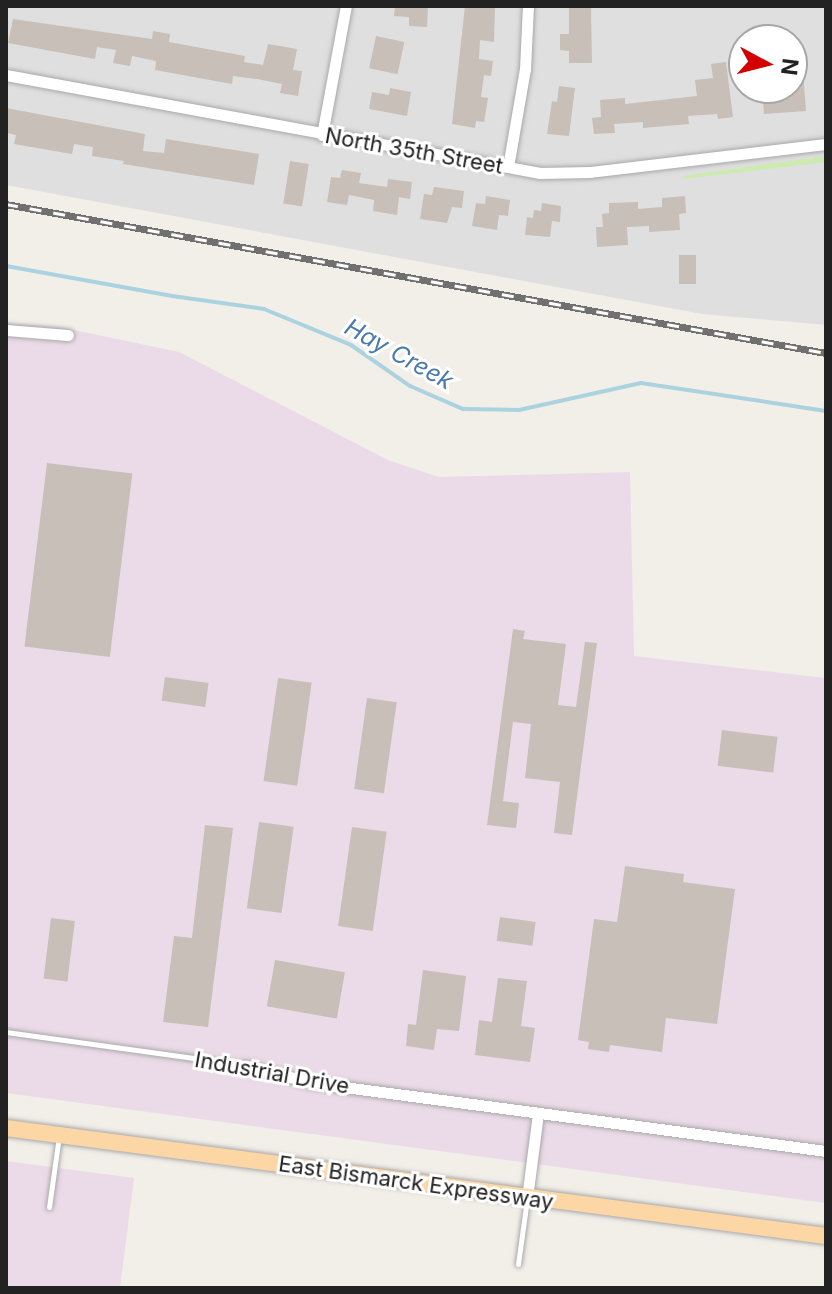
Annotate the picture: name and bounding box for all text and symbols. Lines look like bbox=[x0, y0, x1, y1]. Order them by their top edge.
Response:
north arrow bbox=[728, 24, 808, 104]
text: N bbox=[776, 57, 804, 77]
street label: North 35th Street bbox=[323, 122, 505, 180]
water label: Hay Creek bbox=[340, 312, 458, 396]
street label: Industrial Drive bbox=[193, 1046, 351, 1100]
street label: East Bismarck Expressway bbox=[277, 1151, 555, 1215]

